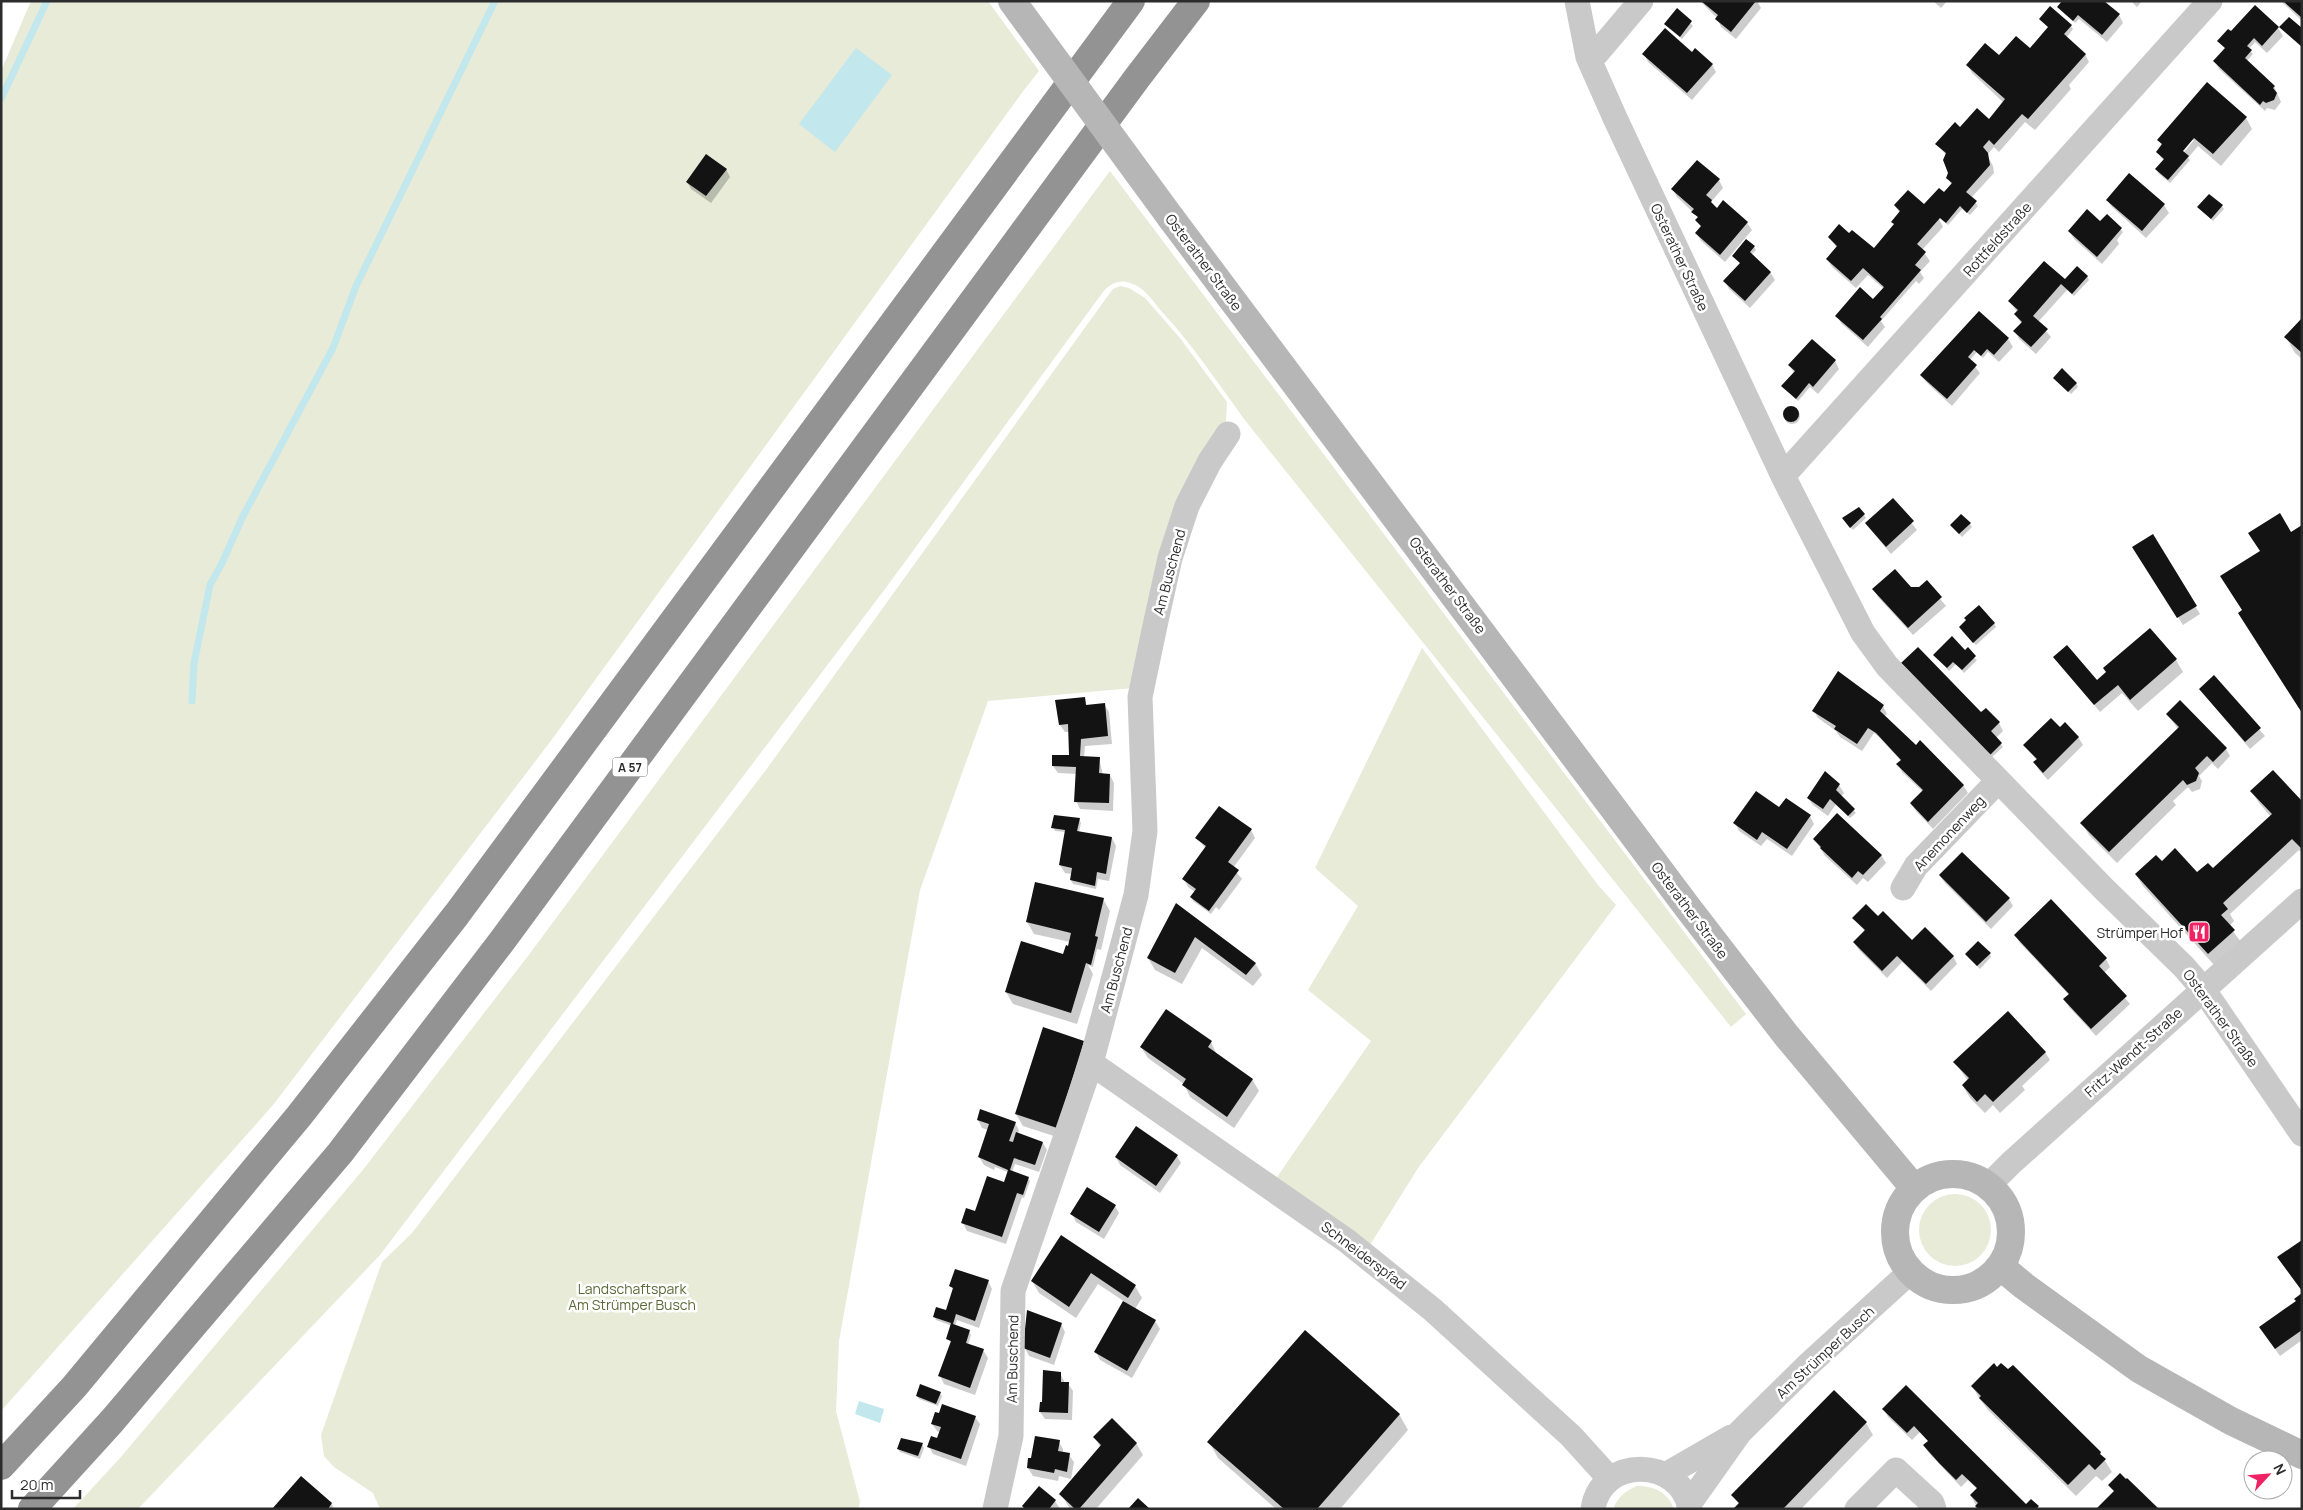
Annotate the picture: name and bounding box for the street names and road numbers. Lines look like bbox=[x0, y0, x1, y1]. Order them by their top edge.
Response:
street label: Rottfeldstraße bbox=[1958, 198, 2036, 280]
street label: Osterather Straße bbox=[1647, 200, 1713, 314]
street label: Osterather Straße bbox=[1161, 210, 1247, 314]
street label: Am Buschend bbox=[1148, 527, 1190, 617]
street label: Osterather Straße bbox=[1405, 533, 1491, 637]
road number: A 57 bbox=[612, 758, 648, 776]
street label: Anemonenweg bbox=[1909, 791, 1989, 875]
street label: Osterather Straße bbox=[1647, 858, 1733, 962]
street label: Am Buschend bbox=[1095, 925, 1137, 1015]
street label: Osterather Straße bbox=[2179, 965, 2263, 1071]
street label: Fritz-Wendt-Straße bbox=[2080, 1003, 2186, 1101]
street label: Schneiderspfad bbox=[1318, 1217, 1410, 1293]
street label: Am Strümper Busch bbox=[1772, 1302, 1878, 1402]
street label: Am Buschend bbox=[1002, 1315, 1022, 1403]

